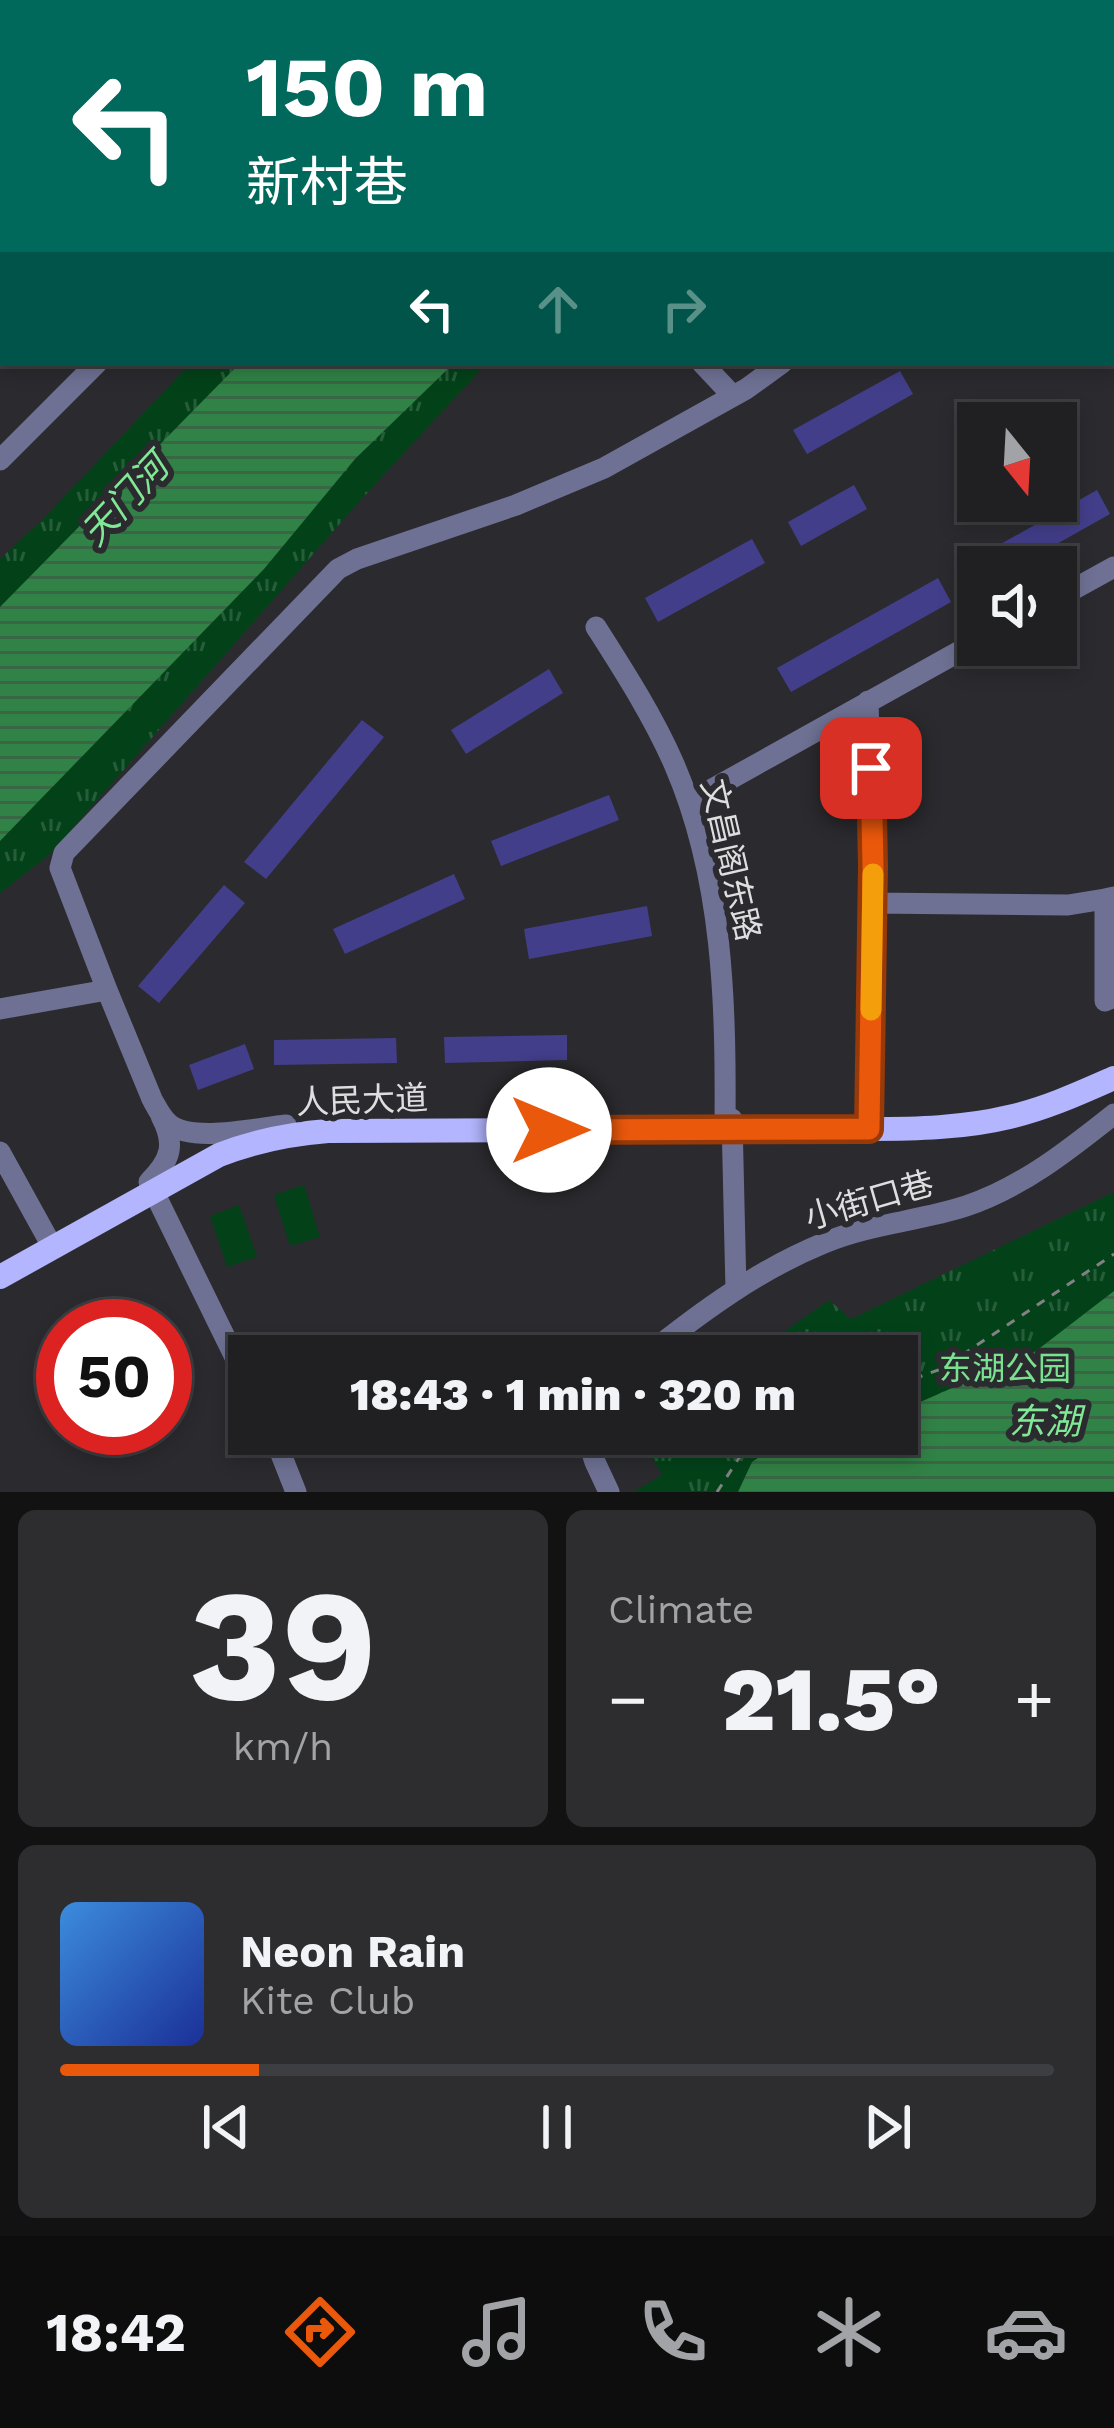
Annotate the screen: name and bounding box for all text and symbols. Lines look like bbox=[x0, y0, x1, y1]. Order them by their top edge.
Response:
text: 150 m bbox=[246, 38, 488, 136]
icon: left bbox=[48, 48, 204, 204]
text: 新村巷 bbox=[246, 151, 408, 214]
icon: left bbox=[399, 276, 465, 342]
icon: ahead bbox=[525, 276, 591, 342]
icon: right bbox=[651, 276, 717, 342]
north arrow bbox=[957, 402, 1077, 522]
map controls bbox=[957, 402, 1077, 666]
water label: 天门河 bbox=[73, 442, 181, 554]
button: sound bbox=[957, 546, 1077, 666]
pin bbox=[820, 717, 922, 819]
icon: arrive bbox=[838, 735, 904, 801]
street label: 文昌阁东路 bbox=[693, 775, 769, 945]
position arrow bbox=[486, 1067, 612, 1193]
street label: 人民大道 bbox=[295, 1078, 429, 1122]
street label: 小街口巷 bbox=[800, 1163, 938, 1237]
speed limit sign: 50 bbox=[36, 1299, 192, 1455]
park label: 东湖公园 bbox=[939, 1349, 1071, 1388]
text: 18:43 · 1 min · 320 m bbox=[350, 1368, 796, 1421]
water label: 东湖 bbox=[1009, 1401, 1086, 1443]
text: 39 bbox=[189, 1554, 377, 1737]
text: Climate bbox=[608, 1587, 754, 1632]
text: 21.5° bbox=[721, 1646, 941, 1752]
text: − bbox=[608, 1661, 648, 1738]
text: + bbox=[1014, 1661, 1054, 1738]
text: km/h bbox=[233, 1724, 333, 1769]
text: Neon Rain bbox=[240, 1925, 465, 1978]
text: Kite Club bbox=[240, 1978, 415, 2023]
icon: previous bbox=[193, 2094, 259, 2160]
icon: pause bbox=[524, 2094, 590, 2160]
icon: next bbox=[855, 2094, 921, 2160]
icon: directions bbox=[278, 2290, 362, 2374]
icon: music bbox=[455, 2290, 539, 2374]
icon: phone bbox=[631, 2290, 715, 2374]
icon: climate bbox=[807, 2290, 891, 2374]
icon: car bbox=[984, 2290, 1068, 2374]
text: 18:42 bbox=[46, 2301, 186, 2364]

